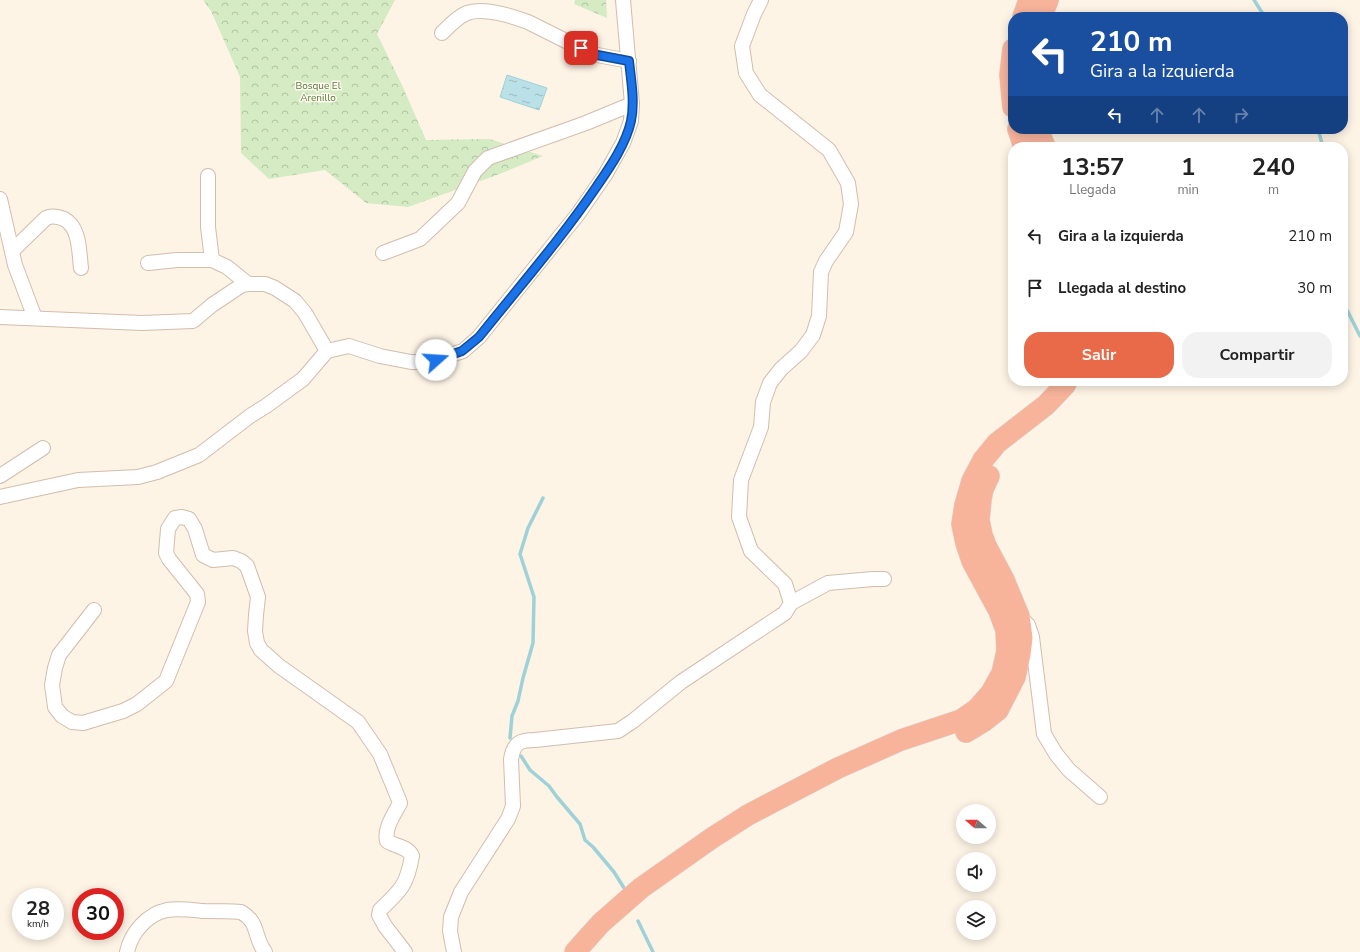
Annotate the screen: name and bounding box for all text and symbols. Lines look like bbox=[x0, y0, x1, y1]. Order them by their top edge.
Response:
text: 210 m bbox=[1090, 23, 1173, 61]
icon: left bbox=[1024, 28, 1076, 80]
pin bbox=[564, 31, 598, 65]
icon: arrive bbox=[570, 37, 592, 59]
text: Gira a la izquierda bbox=[1090, 59, 1234, 83]
park label: Bosque El Arenillo bbox=[295, 79, 341, 105]
icon: left bbox=[1104, 104, 1126, 126]
icon: ahead bbox=[1146, 104, 1168, 126]
icon: ahead bbox=[1188, 104, 1210, 126]
icon: right bbox=[1230, 104, 1252, 126]
text: 13:57 bbox=[1061, 151, 1124, 183]
text: 1 bbox=[1181, 151, 1195, 183]
text: 240 bbox=[1252, 151, 1295, 183]
text: Llegada bbox=[1069, 181, 1116, 199]
text: min bbox=[1177, 181, 1199, 199]
text: m bbox=[1268, 181, 1279, 199]
icon: left bbox=[1024, 225, 1046, 247]
text: Gira a la izquierda bbox=[1058, 226, 1184, 246]
text: 210 m bbox=[1288, 226, 1332, 246]
icon: arrive bbox=[1024, 277, 1046, 299]
text: Llegada al destino bbox=[1058, 278, 1186, 298]
text: 30 m bbox=[1297, 278, 1332, 298]
button: Salir bbox=[1024, 332, 1174, 378]
button: Compartir bbox=[1182, 332, 1332, 378]
position arrow bbox=[415, 339, 457, 381]
north arrow bbox=[956, 804, 996, 844]
map controls bbox=[956, 804, 996, 940]
button: sound bbox=[956, 852, 996, 892]
speed limit sign: 30 bbox=[72, 888, 124, 940]
text: 28 bbox=[26, 895, 50, 922]
button: layers bbox=[956, 900, 996, 940]
text: km/h bbox=[27, 917, 49, 931]

